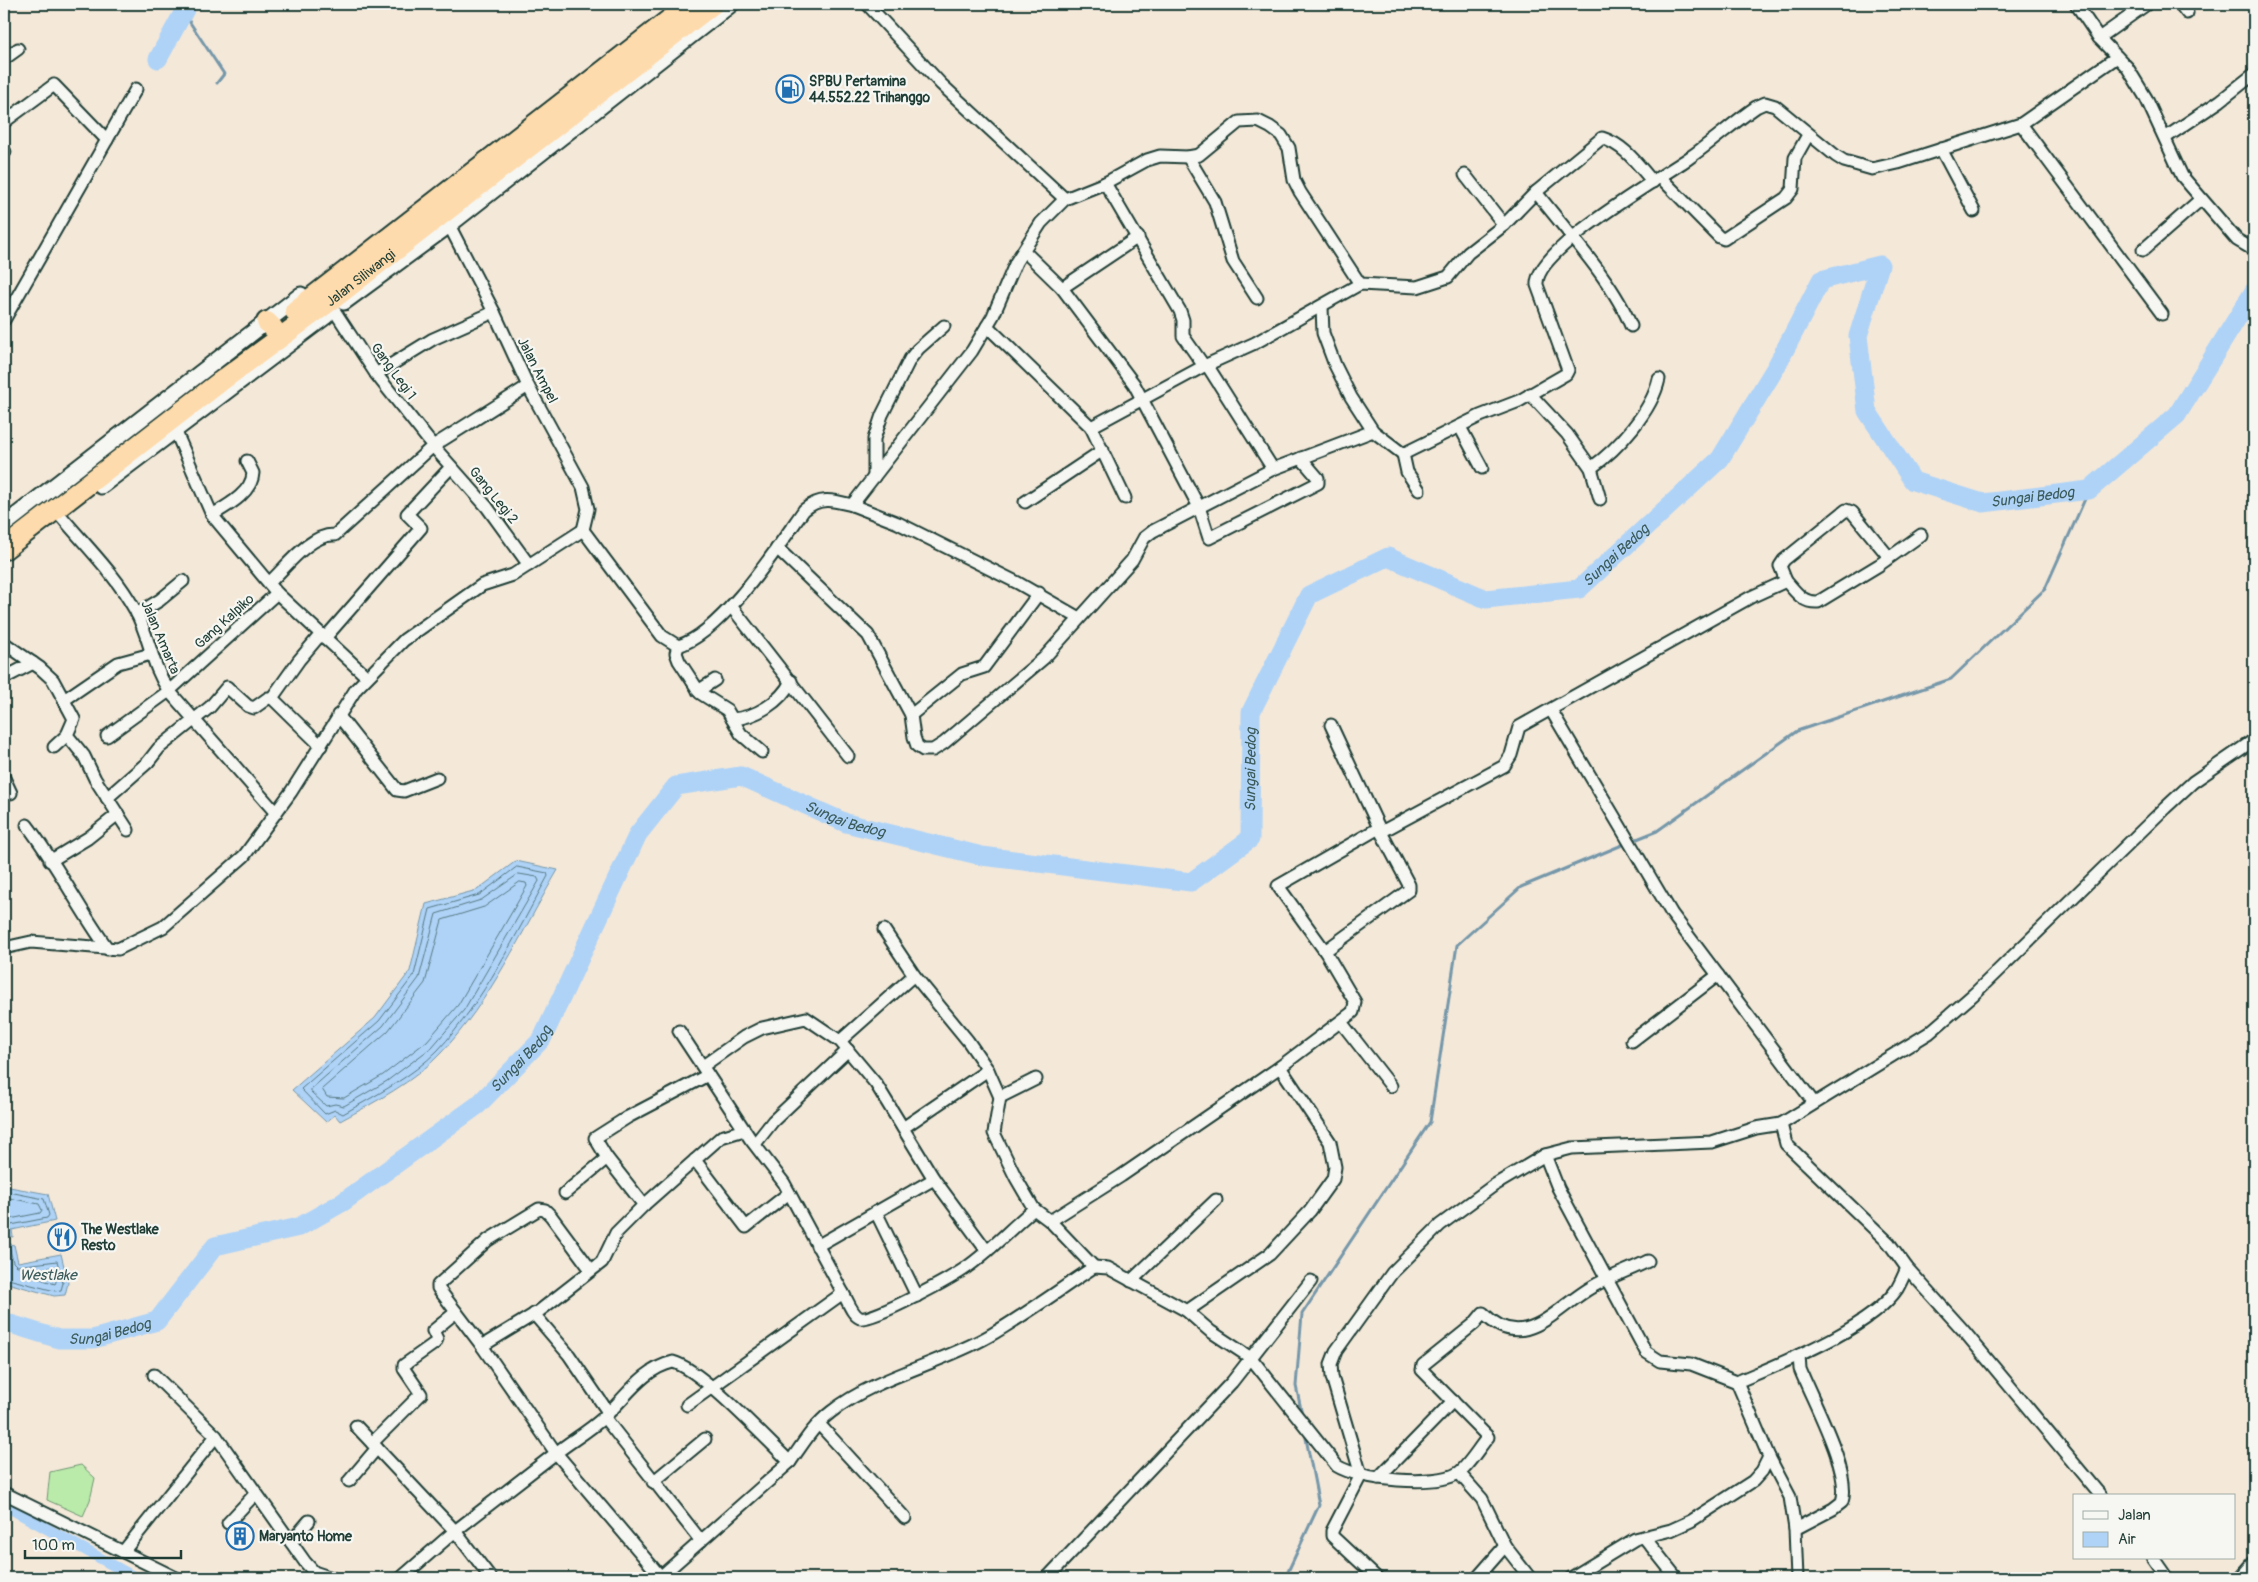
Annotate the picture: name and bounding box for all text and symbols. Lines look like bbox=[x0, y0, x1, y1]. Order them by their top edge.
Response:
place label: SPBU Pertamina 44.552.22 Trihanggo bbox=[809, 73, 931, 106]
fuel station icon: SPBU Pertamina 44.552.22 Trihanggo bbox=[775, 74, 805, 104]
street label: Jalan Siliwangi bbox=[323, 245, 399, 310]
street label: Jalan Ampel bbox=[514, 334, 561, 406]
street label: Gang Legi 1 bbox=[367, 340, 420, 403]
street label: Gang Legi 2 bbox=[465, 463, 522, 527]
water label: Sungai Bedog bbox=[1989, 483, 2076, 512]
water label: Sungai Bedog bbox=[1579, 519, 1654, 591]
street label: Gang Kalpiko bbox=[191, 590, 258, 652]
street label: Jalan Amarta bbox=[137, 598, 184, 677]
water label: Sungai Bedog bbox=[1241, 726, 1261, 812]
water label: Sungai Bedog bbox=[802, 797, 888, 842]
water label: Sungai Bedog bbox=[486, 1022, 557, 1097]
place label: The Westlake Resto bbox=[80, 1221, 160, 1254]
restaurant icon: The Westlake Resto bbox=[47, 1222, 77, 1252]
water label: Westlake bbox=[19, 1266, 78, 1285]
water label: Sungai Bedog bbox=[69, 1314, 154, 1349]
legend bbox=[2073, 1494, 2236, 1560]
text: Jalan bbox=[2118, 1506, 2151, 1525]
building icon: Maryanto Home bbox=[225, 1521, 255, 1551]
scale bar bbox=[25, 1527, 181, 1559]
place label: Maryanto Home bbox=[259, 1528, 353, 1545]
text: Air bbox=[2118, 1530, 2136, 1549]
text: 100 m bbox=[32, 1536, 75, 1555]

